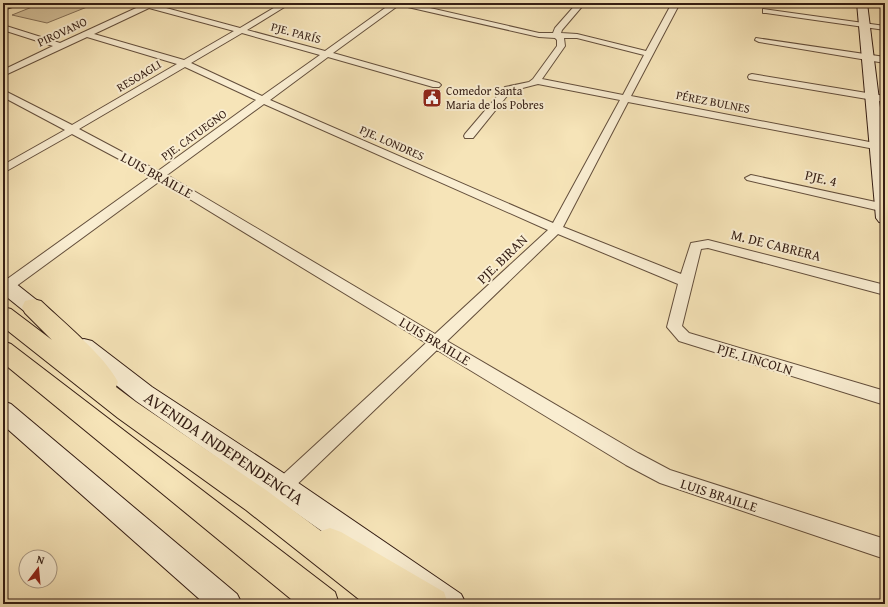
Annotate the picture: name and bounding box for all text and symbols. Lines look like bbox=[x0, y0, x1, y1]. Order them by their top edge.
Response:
street label: PIROVANO bbox=[34, 13, 89, 50]
street label: PJE. PARÍS bbox=[269, 18, 323, 47]
street label: RESOAGLI bbox=[113, 55, 165, 96]
place label: Comedor Santa Maria de los Pobres bbox=[446, 82, 544, 113]
street label: PÉREZ BULNES bbox=[675, 86, 752, 117]
public building icon: Comedor Santa Maria de los Pobres bbox=[421, 87, 443, 109]
street label: PJE. CATUEGNO bbox=[157, 105, 230, 164]
street label: PJE. LONDRES bbox=[357, 121, 427, 164]
street label: LUIS BRAILLE bbox=[117, 147, 197, 203]
street label: PJE. 4 bbox=[803, 165, 839, 191]
street label: M. DE CABRERA bbox=[729, 224, 824, 266]
street label: PJE. BIRAN bbox=[472, 230, 532, 288]
street label: LUIS BRAILLE bbox=[396, 312, 474, 370]
street label: PJE. LINCOLN bbox=[715, 338, 795, 380]
street label: AVENIDA INDEPENDENCIA bbox=[139, 385, 310, 511]
street label: LUIS BRAILLE bbox=[678, 473, 760, 517]
north arrow bbox=[18, 549, 58, 589]
text: N bbox=[35, 551, 47, 568]

